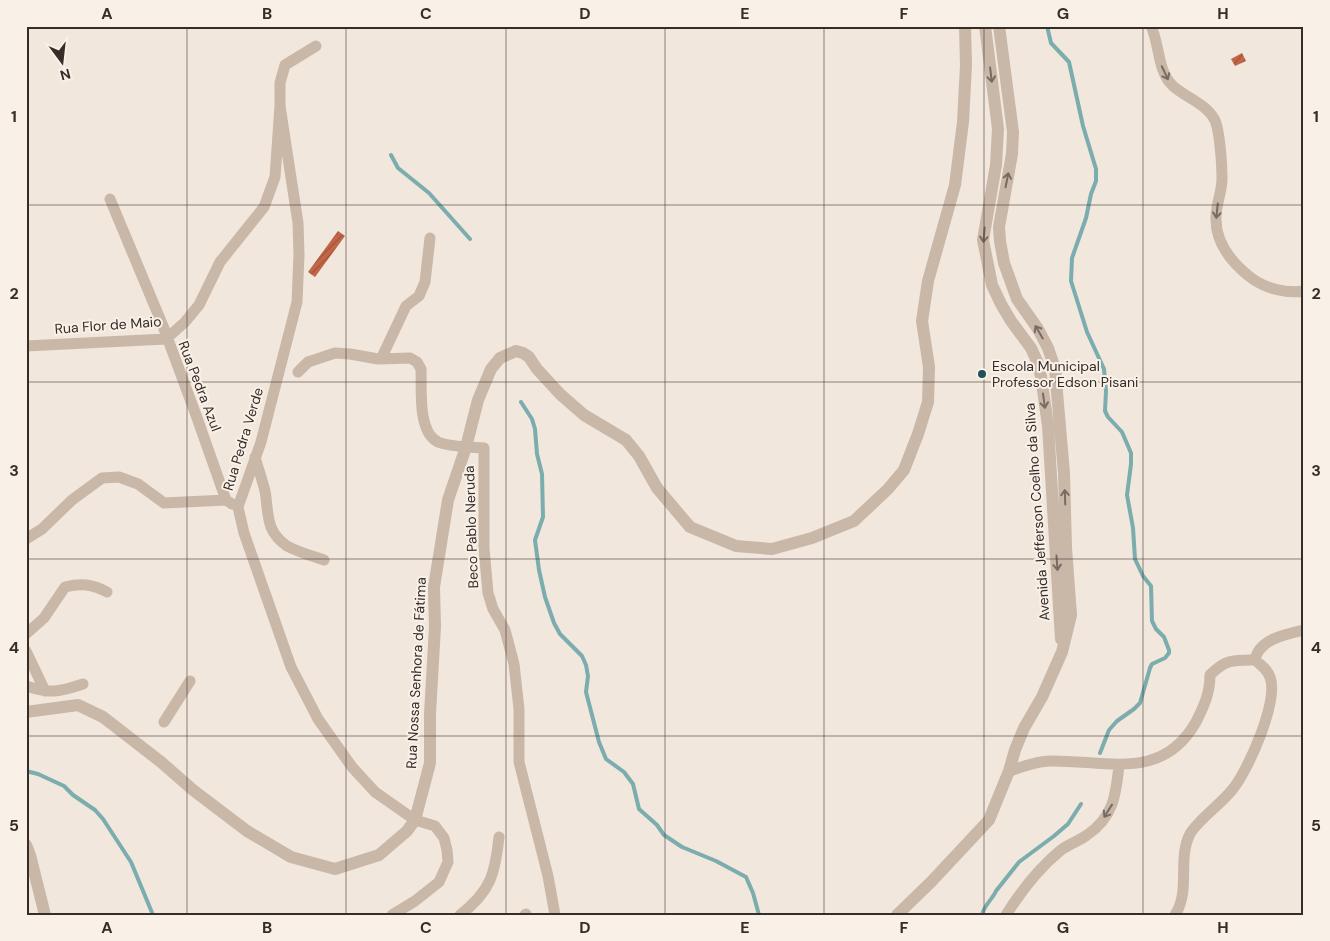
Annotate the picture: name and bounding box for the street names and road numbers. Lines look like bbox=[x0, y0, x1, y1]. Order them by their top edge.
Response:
street label: Rua Flor de Maio bbox=[54, 312, 162, 338]
street label: Rua Pedra Azul bbox=[174, 338, 226, 434]
street label: Rua Pedra Verde bbox=[219, 385, 267, 493]
street label: Avenida Jefferson Coelho da Silva bbox=[1020, 402, 1054, 622]
street label: Beco Pablo Neruda bbox=[460, 465, 482, 589]
street label: Rua Nossa Senhora de Fátima bbox=[402, 577, 430, 769]

